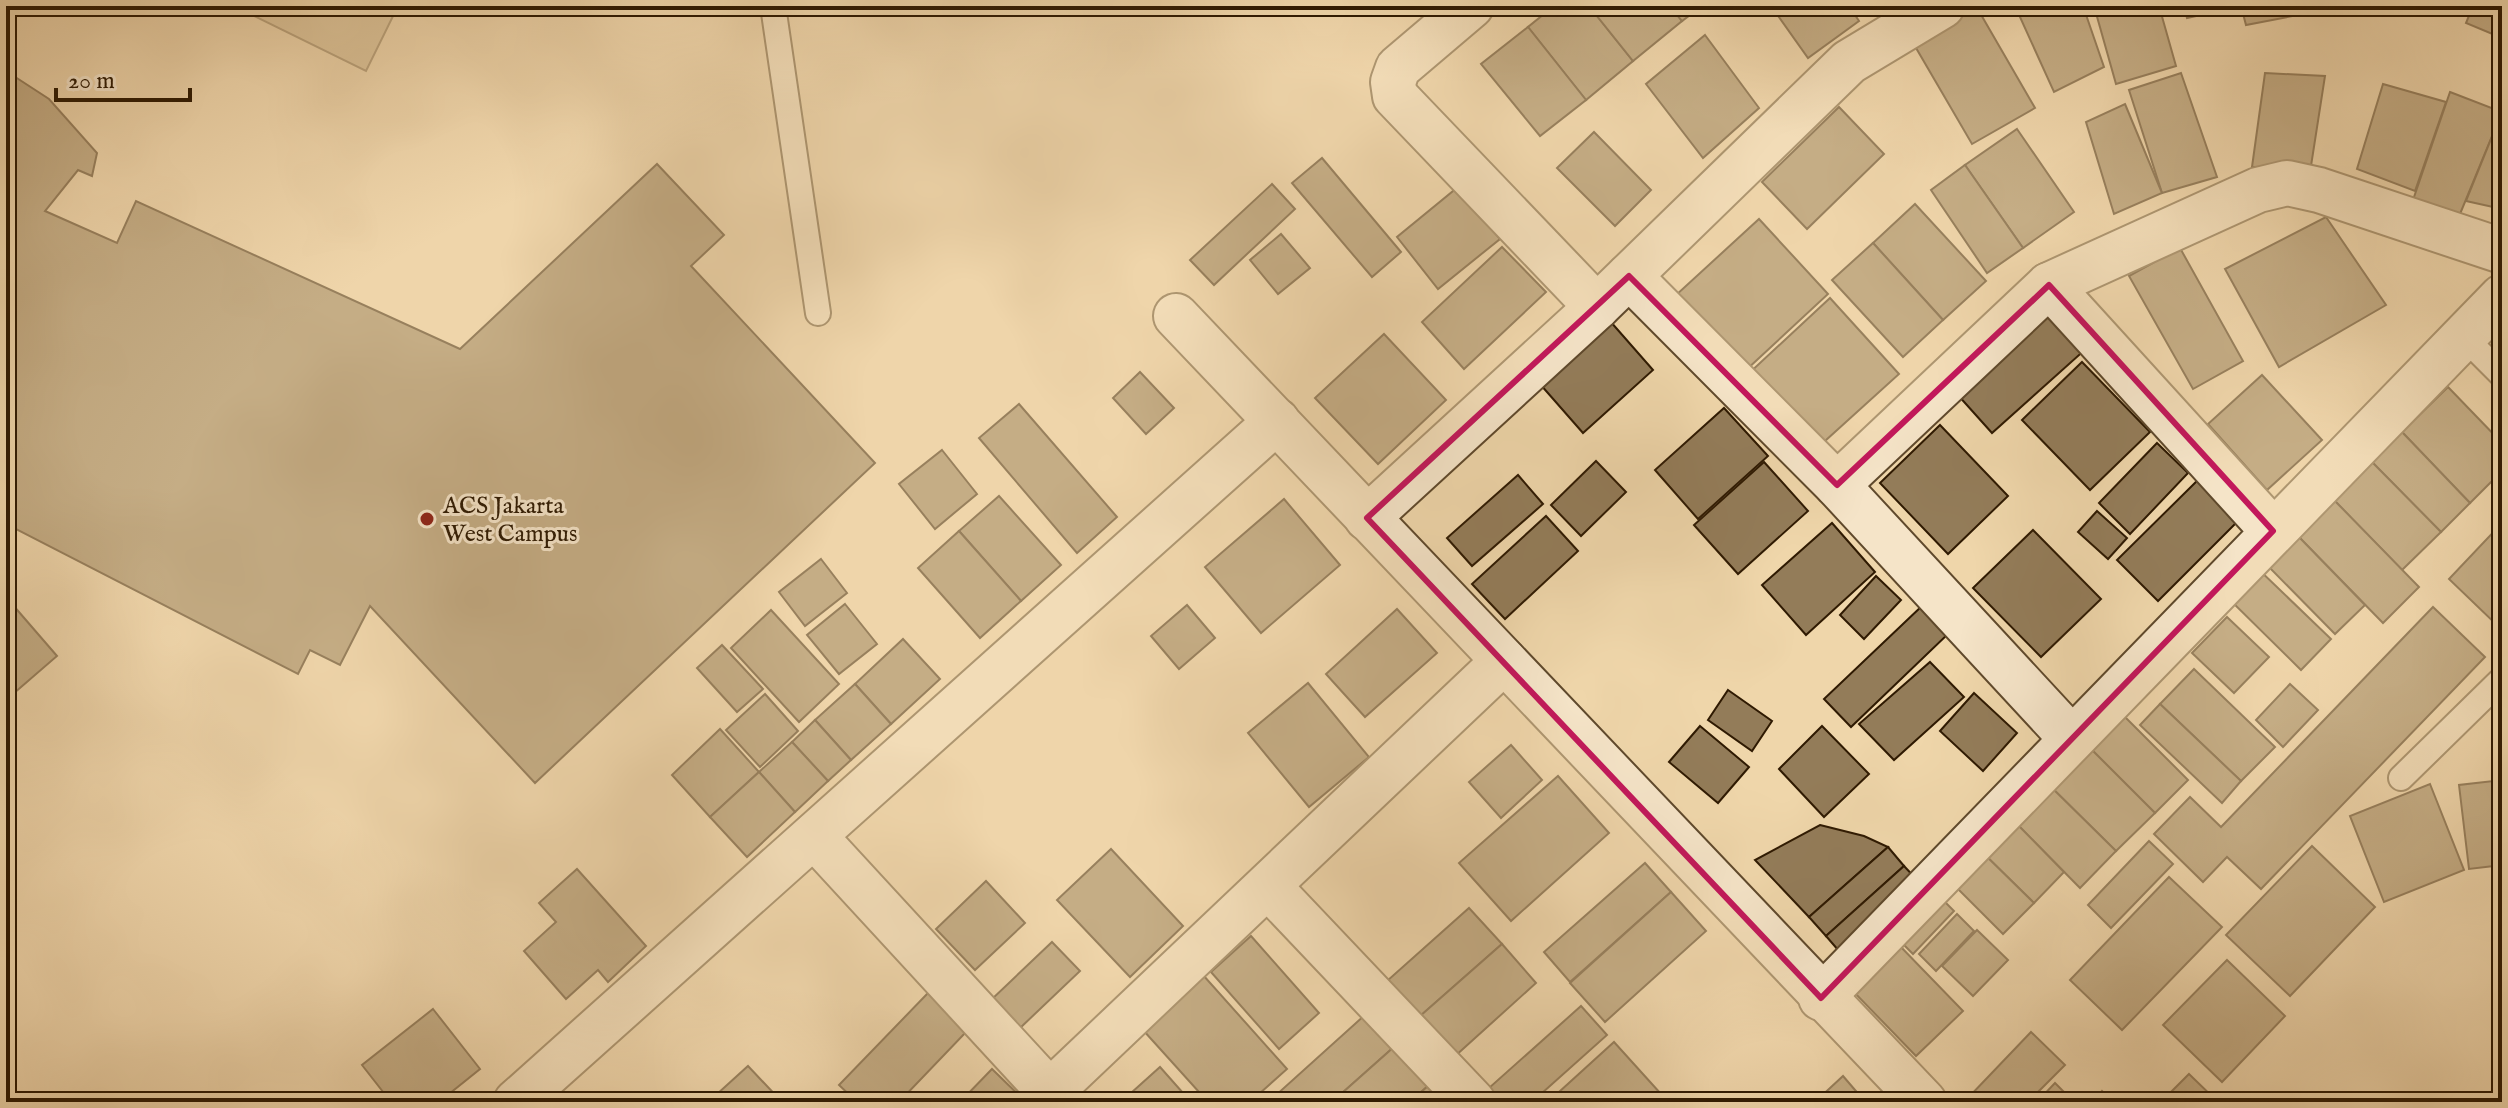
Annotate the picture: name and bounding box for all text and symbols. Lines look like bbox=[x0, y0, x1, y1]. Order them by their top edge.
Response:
scale bar bbox=[56, 52, 190, 102]
text: 20 m bbox=[68, 66, 115, 97]
place label: ACS Jakarta West Campus bbox=[442, 491, 577, 550]
marker: ACS Jakarta West Campus bbox=[418, 510, 436, 528]

